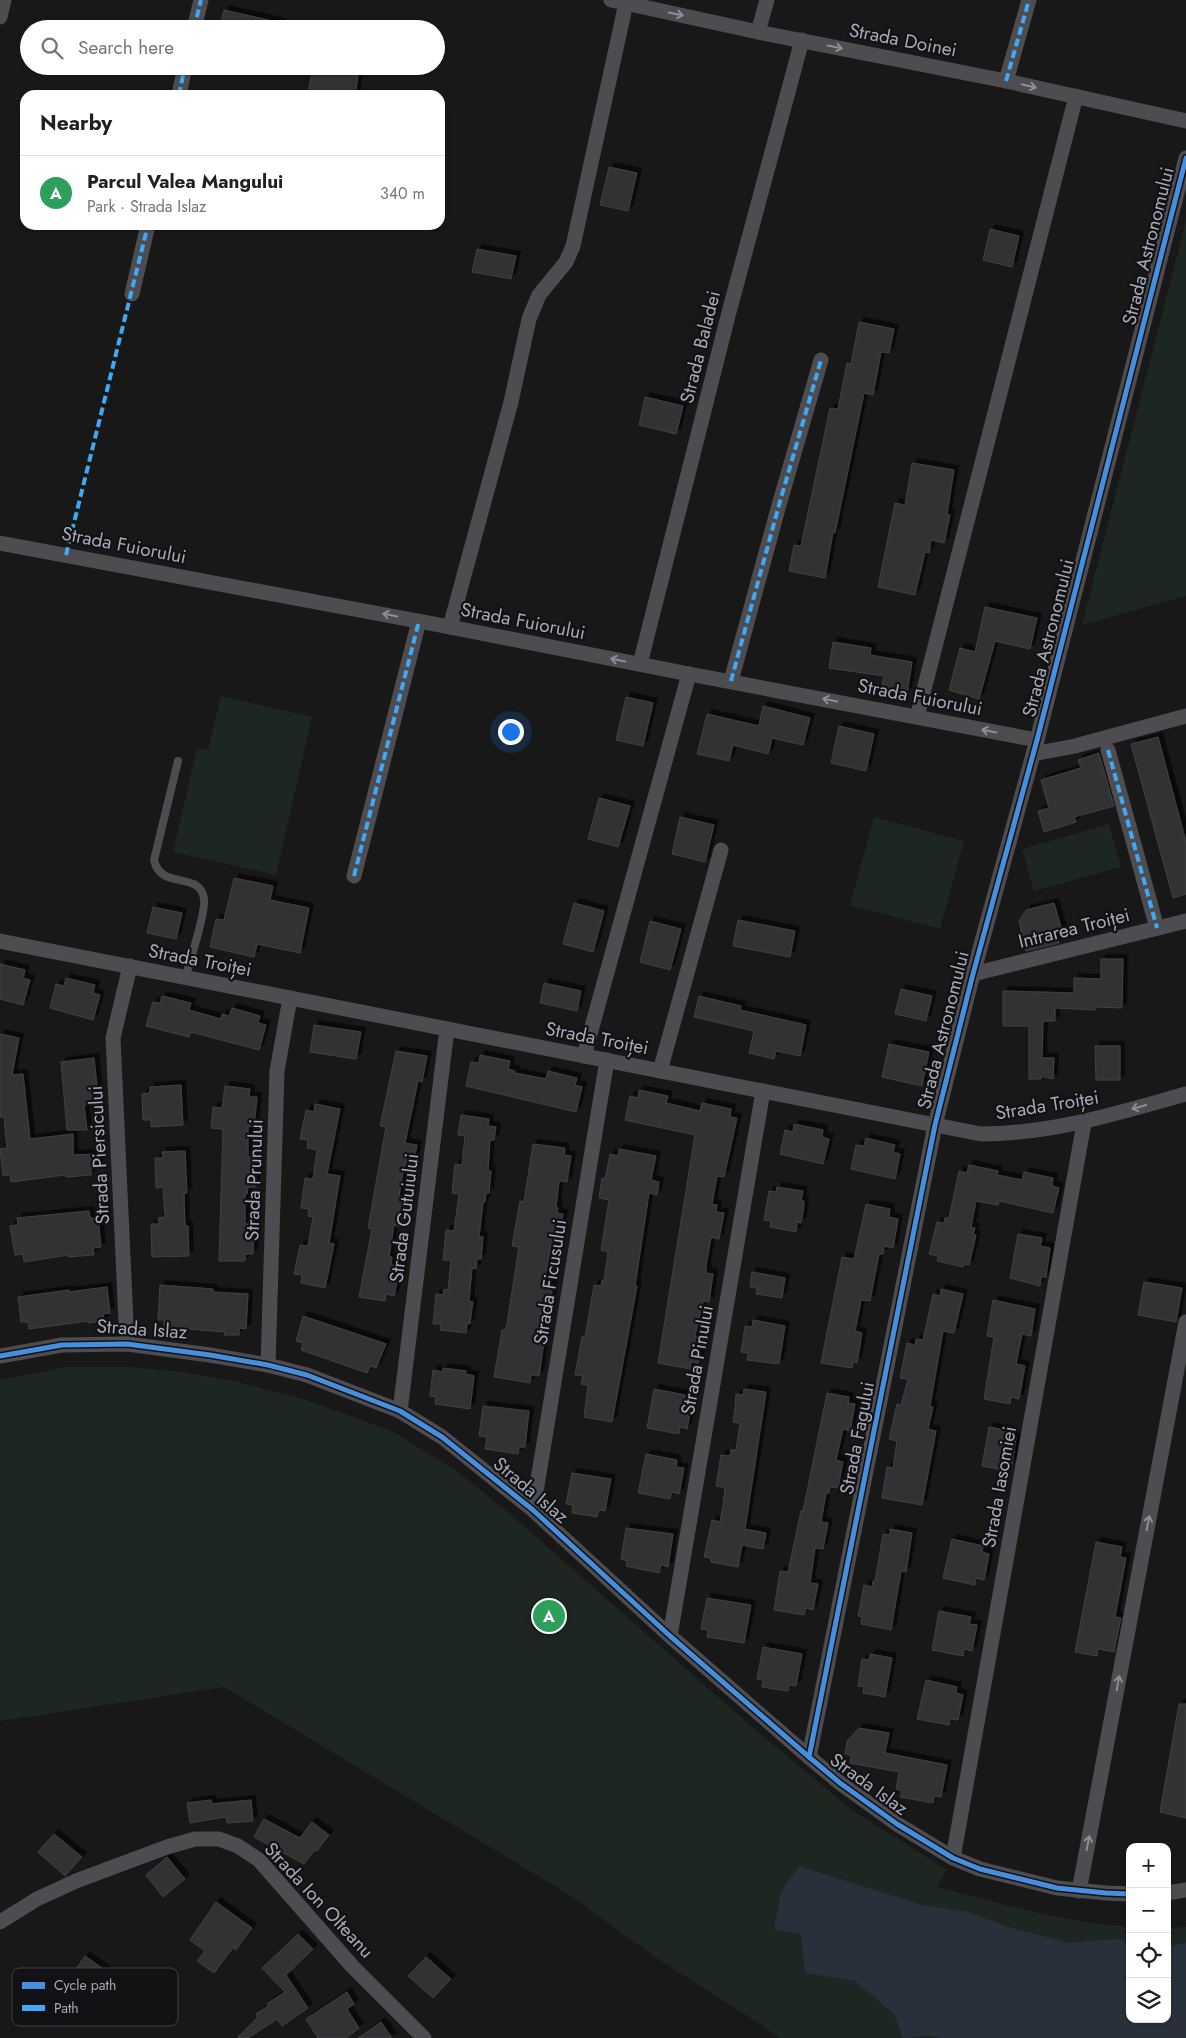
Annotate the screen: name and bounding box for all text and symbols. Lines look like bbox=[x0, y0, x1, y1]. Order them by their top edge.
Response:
one-way arrow bbox=[667, 10, 683, 19]
street label: Strada Doinei bbox=[847, 16, 959, 64]
search box bbox=[20, 20, 445, 75]
icon: search bbox=[38, 34, 66, 62]
text: Search here bbox=[78, 34, 174, 61]
one-way arrow bbox=[826, 43, 842, 52]
one-way arrow bbox=[1020, 82, 1036, 91]
text: Nearby bbox=[40, 108, 112, 138]
street label: Strada Astronomului bbox=[1115, 164, 1181, 328]
text: Parcul Valea Mangului bbox=[87, 168, 283, 195]
text: A bbox=[50, 182, 62, 205]
text: 340 m bbox=[380, 182, 425, 205]
text: Park · Strada Islaz bbox=[87, 195, 206, 218]
street label: Strada Baladei bbox=[673, 288, 727, 406]
street label: Strada Fuiorului bbox=[59, 520, 189, 570]
street label: Strada Astronomului bbox=[1015, 556, 1081, 720]
street label: Strada Fuiorului bbox=[458, 596, 588, 646]
one-way arrow bbox=[383, 610, 399, 620]
one-way arrow bbox=[611, 655, 627, 664]
street label: Strada Fuiorului bbox=[855, 672, 985, 722]
one-way arrow bbox=[822, 695, 838, 704]
your location bbox=[498, 719, 524, 745]
one-way arrow bbox=[982, 725, 998, 735]
street label: Intrarea Troiței bbox=[1015, 901, 1133, 955]
street label: Strada Troiței bbox=[146, 937, 254, 983]
street label: Strada Astronomului bbox=[910, 948, 976, 1112]
street label: Strada Troiței bbox=[543, 1015, 651, 1061]
street label: Strada Troiței bbox=[993, 1083, 1101, 1127]
street label: Strada Piersicului bbox=[82, 1085, 116, 1225]
one-way arrow bbox=[1131, 1103, 1147, 1113]
street label: Strada Prunului bbox=[238, 1119, 270, 1241]
street label: Strada Gutuiului bbox=[383, 1152, 425, 1284]
street label: Strada Ficusului bbox=[527, 1217, 573, 1347]
street label: Strada Pinului bbox=[674, 1303, 720, 1417]
street label: Strada Islaz bbox=[96, 1312, 189, 1346]
street label: Strada Fagului bbox=[833, 1379, 881, 1497]
street label: Strada Iasomiei bbox=[975, 1424, 1023, 1550]
street label: Strada Islaz bbox=[488, 1450, 575, 1530]
one-way arrow bbox=[1144, 1516, 1154, 1532]
pin: A bbox=[533, 1597, 565, 1635]
one-way arrow bbox=[1114, 1676, 1124, 1692]
street label: Strada Islaz bbox=[824, 1746, 914, 1822]
one-way arrow bbox=[1084, 1835, 1094, 1851]
street label: Strada Ion Olteanu bbox=[258, 1836, 380, 1964]
map controls bbox=[1126, 1843, 1171, 2023]
button: + bbox=[1126, 1843, 1171, 1888]
button: − bbox=[1126, 1888, 1171, 1933]
button: locate bbox=[1126, 1933, 1171, 1978]
legend bbox=[12, 1968, 178, 2026]
text: Cycle path bbox=[54, 1975, 116, 1995]
button: layers bbox=[1126, 1978, 1171, 2023]
text: Path bbox=[54, 1998, 79, 2018]

